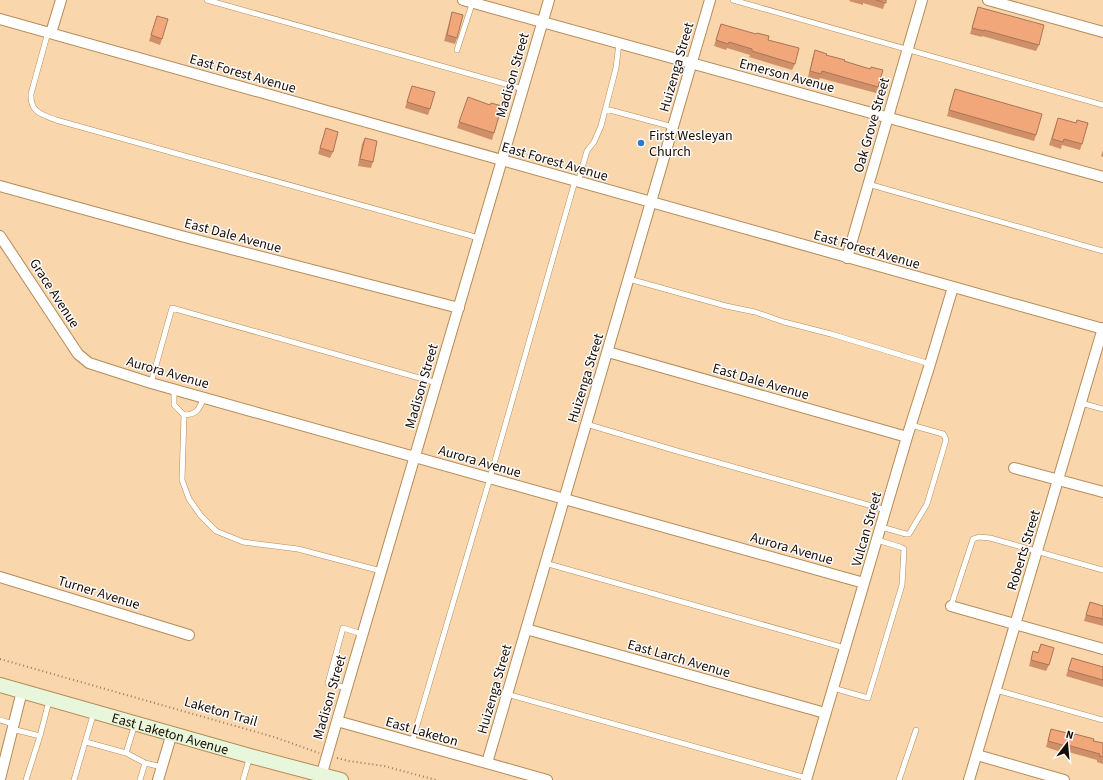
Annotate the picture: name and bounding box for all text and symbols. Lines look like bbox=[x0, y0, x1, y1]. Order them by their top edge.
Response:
street label: Huizenga Street bbox=[655, 20, 699, 114]
street label: Madison Street bbox=[491, 30, 535, 120]
street label: East Forest Avenue bbox=[187, 49, 298, 99]
street label: Emerson Avenue bbox=[737, 54, 837, 98]
street label: Oak Grove Street bbox=[849, 75, 895, 175]
place label: First Wesleyan Church bbox=[649, 126, 733, 162]
street label: East Forest Avenue bbox=[499, 137, 610, 187]
marker: First Wesleyan Church bbox=[636, 138, 646, 148]
street label: East Dale Avenue bbox=[182, 213, 284, 259]
street label: East Forest Avenue bbox=[811, 225, 922, 275]
street label: Grace Avenue bbox=[24, 255, 84, 332]
street label: Huizenga Street bbox=[563, 331, 609, 425]
street label: Madison Street bbox=[400, 341, 444, 431]
street label: Aurora Avenue bbox=[124, 352, 211, 394]
street label: East Dale Avenue bbox=[710, 359, 811, 405]
street label: Aurora Avenue bbox=[436, 441, 523, 483]
street label: Vulcan Street bbox=[847, 489, 887, 569]
street label: Roberts Street bbox=[1002, 507, 1046, 593]
street label: Aurora Avenue bbox=[748, 528, 835, 570]
street label: Turner Avenue bbox=[55, 571, 142, 615]
street label: East Larch Avenue bbox=[625, 635, 733, 683]
street label: Huizenga Street bbox=[473, 642, 517, 736]
street label: Madison Street bbox=[308, 652, 352, 742]
street label: Laketon Trail bbox=[182, 692, 260, 732]
street label: East Laketon Avenue bbox=[109, 708, 231, 760]
street label: East Laketon bbox=[383, 712, 460, 752]
north arrow bbox=[1047, 724, 1087, 764]
text: N bbox=[1064, 727, 1075, 743]

